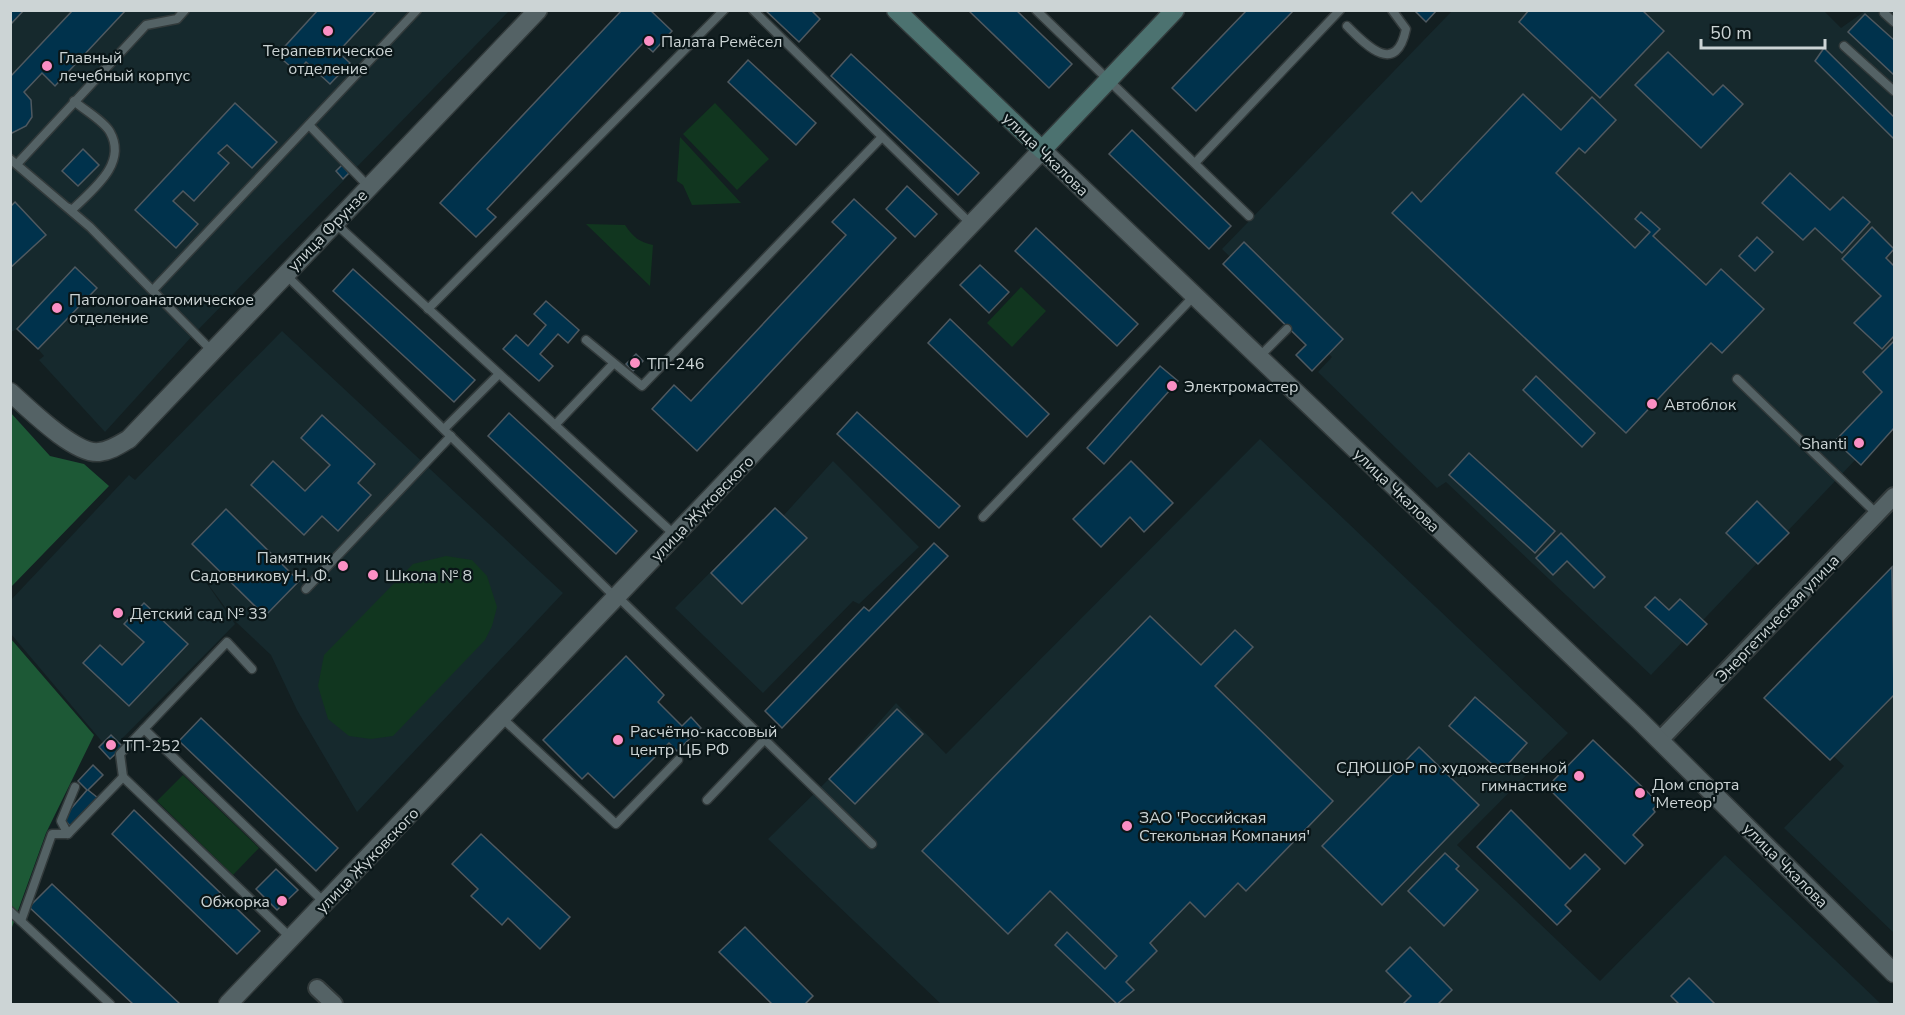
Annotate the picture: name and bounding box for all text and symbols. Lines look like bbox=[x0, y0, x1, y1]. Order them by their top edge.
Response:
scale bar bbox=[1701, 12, 1826, 50]
text: 50 m bbox=[1710, 21, 1752, 45]
marker: Терапевтическое отделение bbox=[321, 24, 335, 38]
place label: Палата Ремёсел bbox=[661, 31, 783, 53]
marker: Палата Ремёсел bbox=[642, 34, 656, 48]
place label: Терапевтическое отделение bbox=[263, 40, 393, 80]
place label: Главный лечебный корпус bbox=[59, 47, 191, 87]
marker: Главный лечебный корпус bbox=[40, 59, 54, 73]
street label: улица Чкалова bbox=[997, 108, 1093, 202]
street label: улица Фрунзе bbox=[283, 185, 372, 276]
place label: Патологоанатомическое отделение bbox=[69, 289, 254, 329]
marker: Патологоанатомическое отделение bbox=[50, 301, 64, 315]
place label: ТП-246 bbox=[647, 353, 704, 375]
marker: ТП-246 bbox=[628, 356, 642, 370]
place label: Электромастер bbox=[1184, 376, 1299, 398]
marker: Электромастер bbox=[1165, 379, 1179, 393]
place label: Автоблок bbox=[1664, 394, 1737, 416]
marker: Автоблок bbox=[1645, 397, 1659, 411]
place label: Shanti bbox=[1801, 433, 1847, 455]
marker: Shanti bbox=[1852, 436, 1866, 450]
street label: улица Чкалова bbox=[1348, 444, 1444, 538]
street label: улица Жуковского bbox=[646, 451, 759, 567]
place label: Памятник Садовникову Н. Ф. bbox=[190, 547, 332, 587]
street label: Энергетическая улица bbox=[1711, 550, 1845, 687]
marker: Памятник Садовникову Н. Ф. bbox=[336, 559, 350, 573]
place label: Школа № 8 bbox=[385, 565, 472, 587]
marker: Школа № 8 bbox=[366, 568, 380, 582]
place label: Детский сад № 33 bbox=[130, 603, 267, 625]
marker: Детский сад № 33 bbox=[111, 606, 125, 620]
place label: Расчётно-кассовый центр ЦБ РФ bbox=[630, 721, 777, 761]
marker: Расчётно-кассовый центр ЦБ РФ bbox=[611, 733, 625, 747]
place label: ТП-252 bbox=[123, 735, 180, 757]
marker: ТП-252 bbox=[104, 738, 118, 752]
place label: СДЮШОР по художественной гимнастике bbox=[1336, 757, 1567, 797]
marker: СДЮШОР по художественной гимнастике bbox=[1572, 769, 1586, 783]
place label: Дом спорта 'Метеор' bbox=[1652, 774, 1739, 814]
marker: Дом спорта 'Метеор' bbox=[1633, 786, 1647, 800]
street label: улица Жуковского bbox=[311, 803, 424, 919]
place label: ЗАО 'Российская Стекольная Компания' bbox=[1139, 807, 1310, 847]
street label: улица Чкалова bbox=[1738, 818, 1833, 913]
marker: ЗАО 'Российская Стекольная Компания' bbox=[1120, 819, 1134, 833]
place label: Обжорка bbox=[201, 891, 270, 913]
marker: Обжорка bbox=[275, 894, 289, 908]

